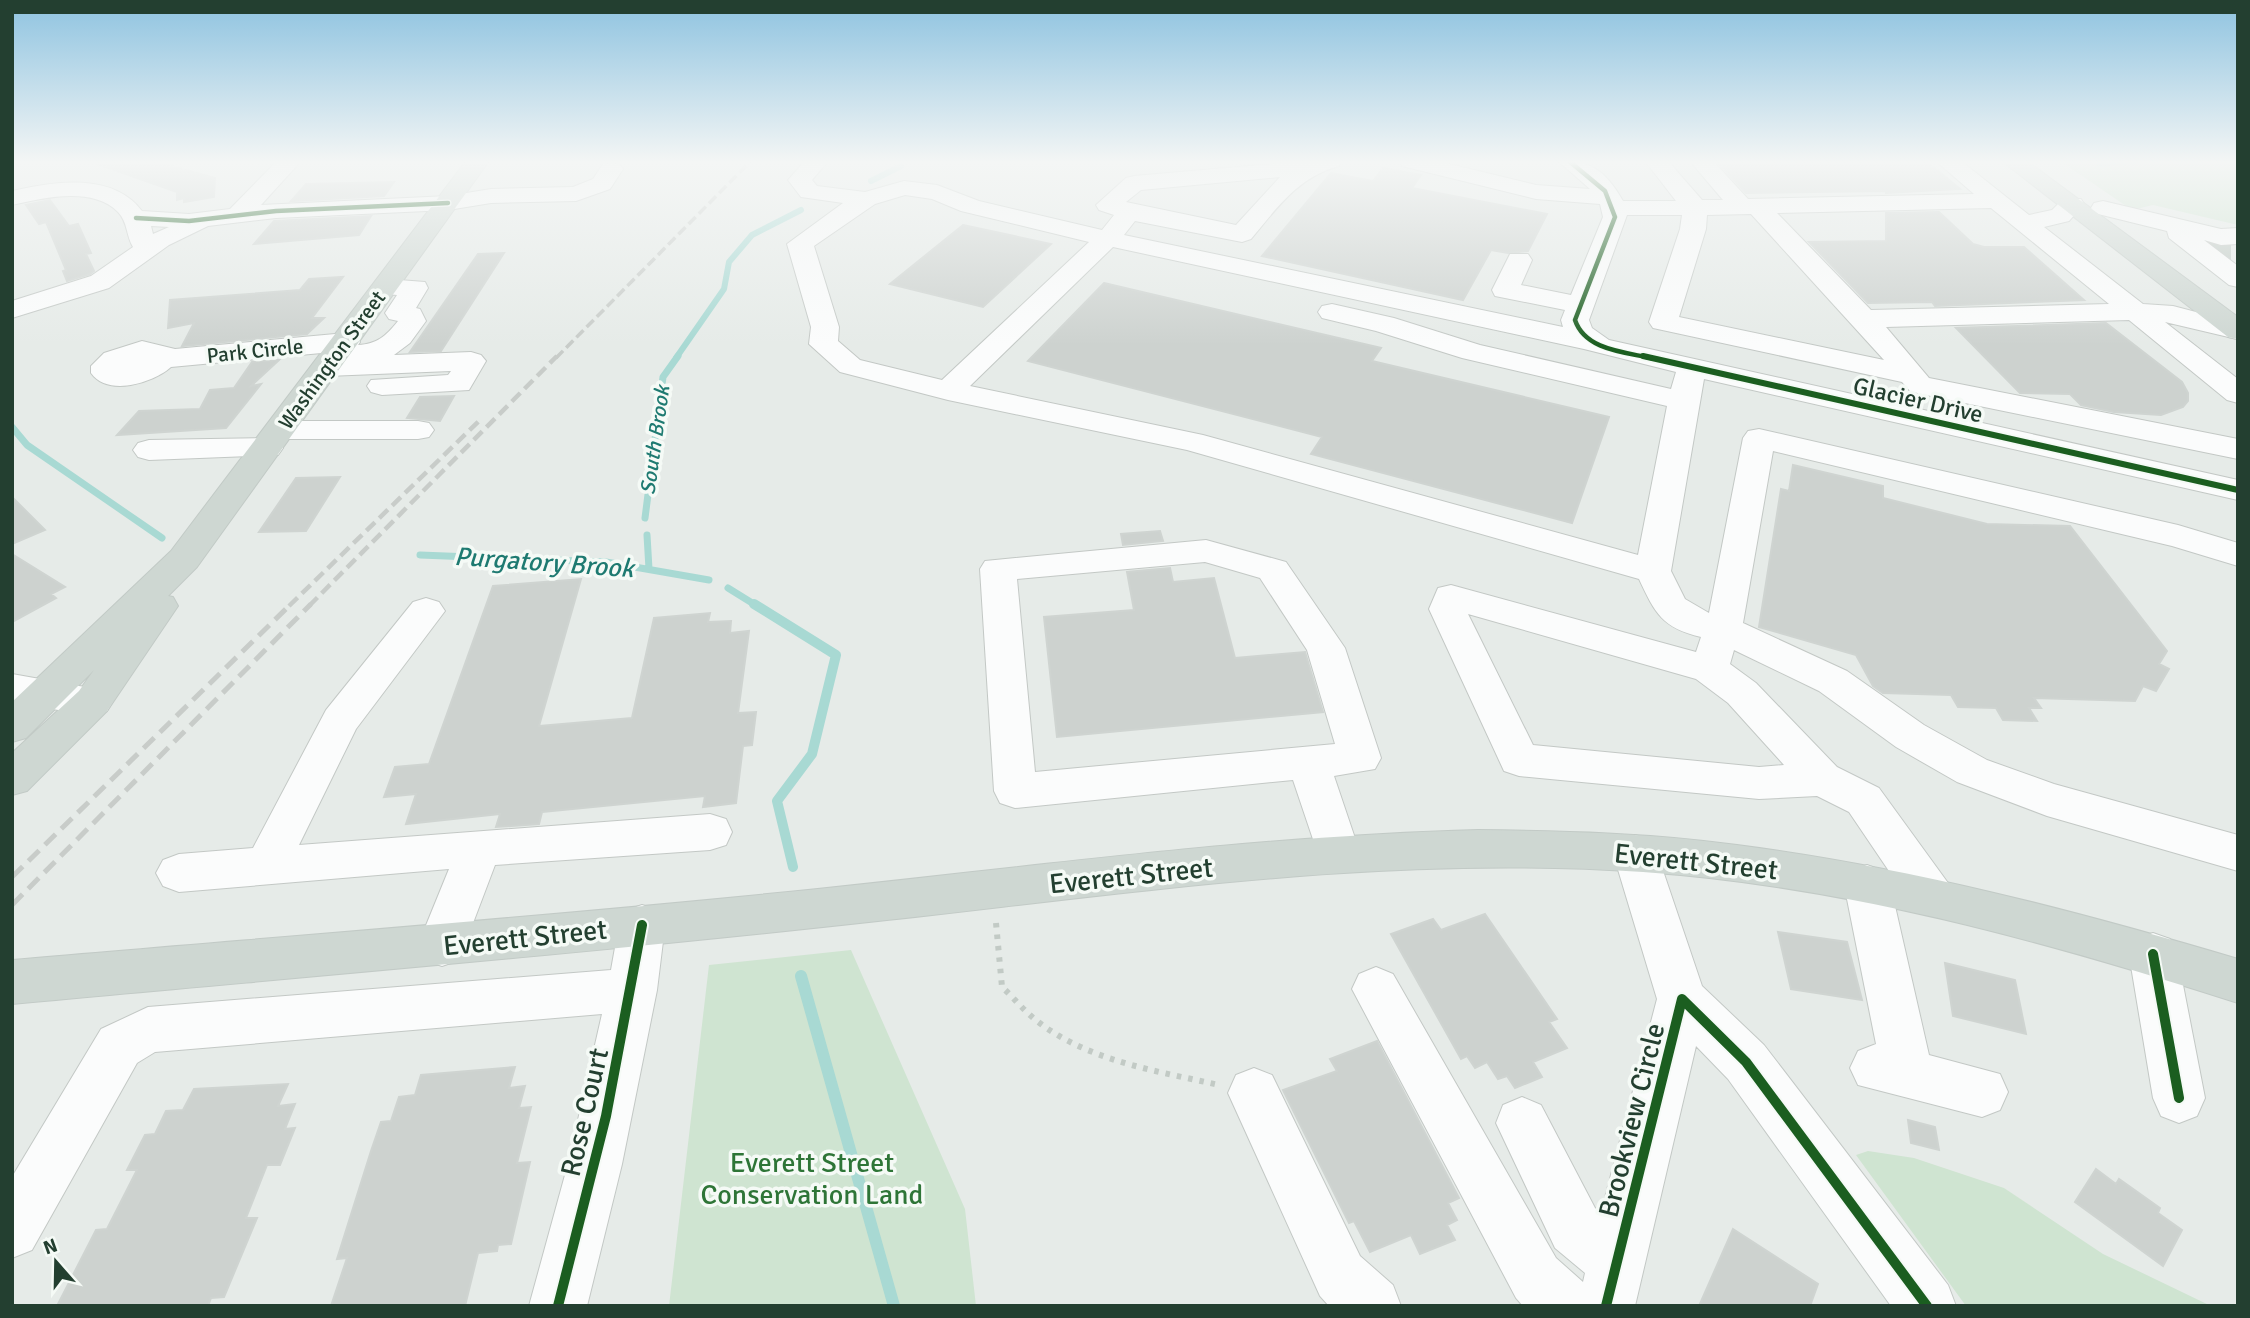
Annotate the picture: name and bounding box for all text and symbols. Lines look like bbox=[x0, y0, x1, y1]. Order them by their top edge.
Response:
street label: Washington Street bbox=[273, 285, 391, 435]
street label: Park Circle bbox=[205, 333, 305, 369]
street label: Glacier Drive bbox=[1850, 370, 1986, 430]
water label: South Brook bbox=[635, 381, 676, 496]
water label: Purgatory Brook bbox=[453, 541, 637, 585]
street label: Everett Street bbox=[1612, 837, 1780, 888]
street label: Everett Street bbox=[1048, 850, 1215, 901]
street label: Everett Street bbox=[442, 912, 609, 963]
street label: Brookview Circle bbox=[1591, 1020, 1673, 1221]
street label: Rose Court bbox=[554, 1045, 616, 1180]
park label: Everett Street Conservation Land bbox=[701, 1146, 923, 1212]
north arrow bbox=[21, 1227, 91, 1297]
text: N bbox=[40, 1233, 61, 1261]

